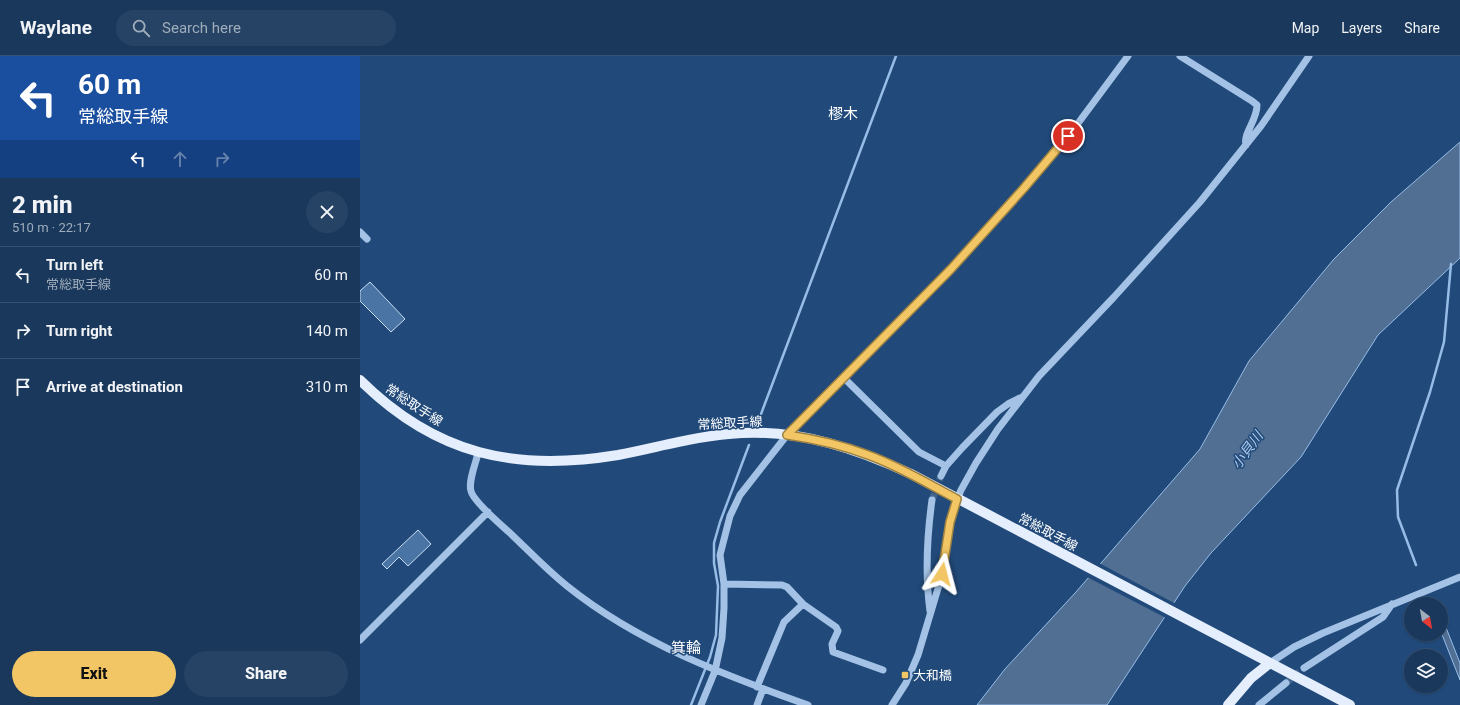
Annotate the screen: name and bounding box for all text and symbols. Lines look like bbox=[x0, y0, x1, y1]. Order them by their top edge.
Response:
search box bbox=[116, 10, 396, 46]
text: Waylane bbox=[20, 16, 92, 39]
icon: search bbox=[130, 17, 152, 39]
text: Search here bbox=[162, 19, 241, 37]
text: Map bbox=[1292, 20, 1319, 36]
text: Layers bbox=[1341, 20, 1382, 36]
text: Share bbox=[1404, 20, 1440, 36]
text: 60 m bbox=[78, 68, 141, 101]
icon: left bbox=[12, 72, 64, 124]
district label: 樛木 bbox=[828, 105, 858, 123]
text: 常総取手線 bbox=[78, 106, 168, 127]
pin bbox=[1051, 119, 1085, 153]
icon: arrive bbox=[1057, 125, 1079, 147]
icon: left bbox=[127, 148, 149, 170]
icon: ahead bbox=[169, 148, 191, 170]
icon: right bbox=[211, 148, 233, 170]
text: 2 min bbox=[12, 191, 73, 219]
button: close bbox=[306, 191, 348, 233]
text: 510 m · 22:17 bbox=[12, 220, 91, 235]
text: Turn left bbox=[46, 256, 103, 274]
icon: left bbox=[12, 264, 34, 286]
text: 60 m bbox=[314, 266, 348, 284]
text: 常総取手線 bbox=[46, 277, 111, 292]
icon: right bbox=[12, 320, 34, 342]
text: Turn right bbox=[46, 322, 112, 340]
text: 140 m bbox=[306, 322, 348, 340]
icon: arrive bbox=[12, 376, 34, 398]
text: Arrive at destination bbox=[46, 378, 183, 396]
text: 310 m bbox=[306, 378, 348, 396]
street label: 常総取手線 bbox=[383, 381, 445, 429]
street label: 常総取手線 bbox=[697, 414, 763, 432]
water label: 小貝川 bbox=[1228, 427, 1267, 472]
street label: 常総取手線 bbox=[1016, 510, 1080, 554]
position arrow bbox=[921, 553, 963, 595]
north arrow bbox=[1404, 597, 1448, 641]
map controls bbox=[1404, 597, 1448, 693]
district label: 箕輪 bbox=[671, 639, 701, 657]
button: layers bbox=[1404, 649, 1448, 693]
button: Exit bbox=[12, 651, 176, 697]
button: Share bbox=[184, 651, 348, 697]
place label: 大和橋 bbox=[913, 668, 952, 683]
marker: 大和橋 bbox=[900, 670, 910, 680]

